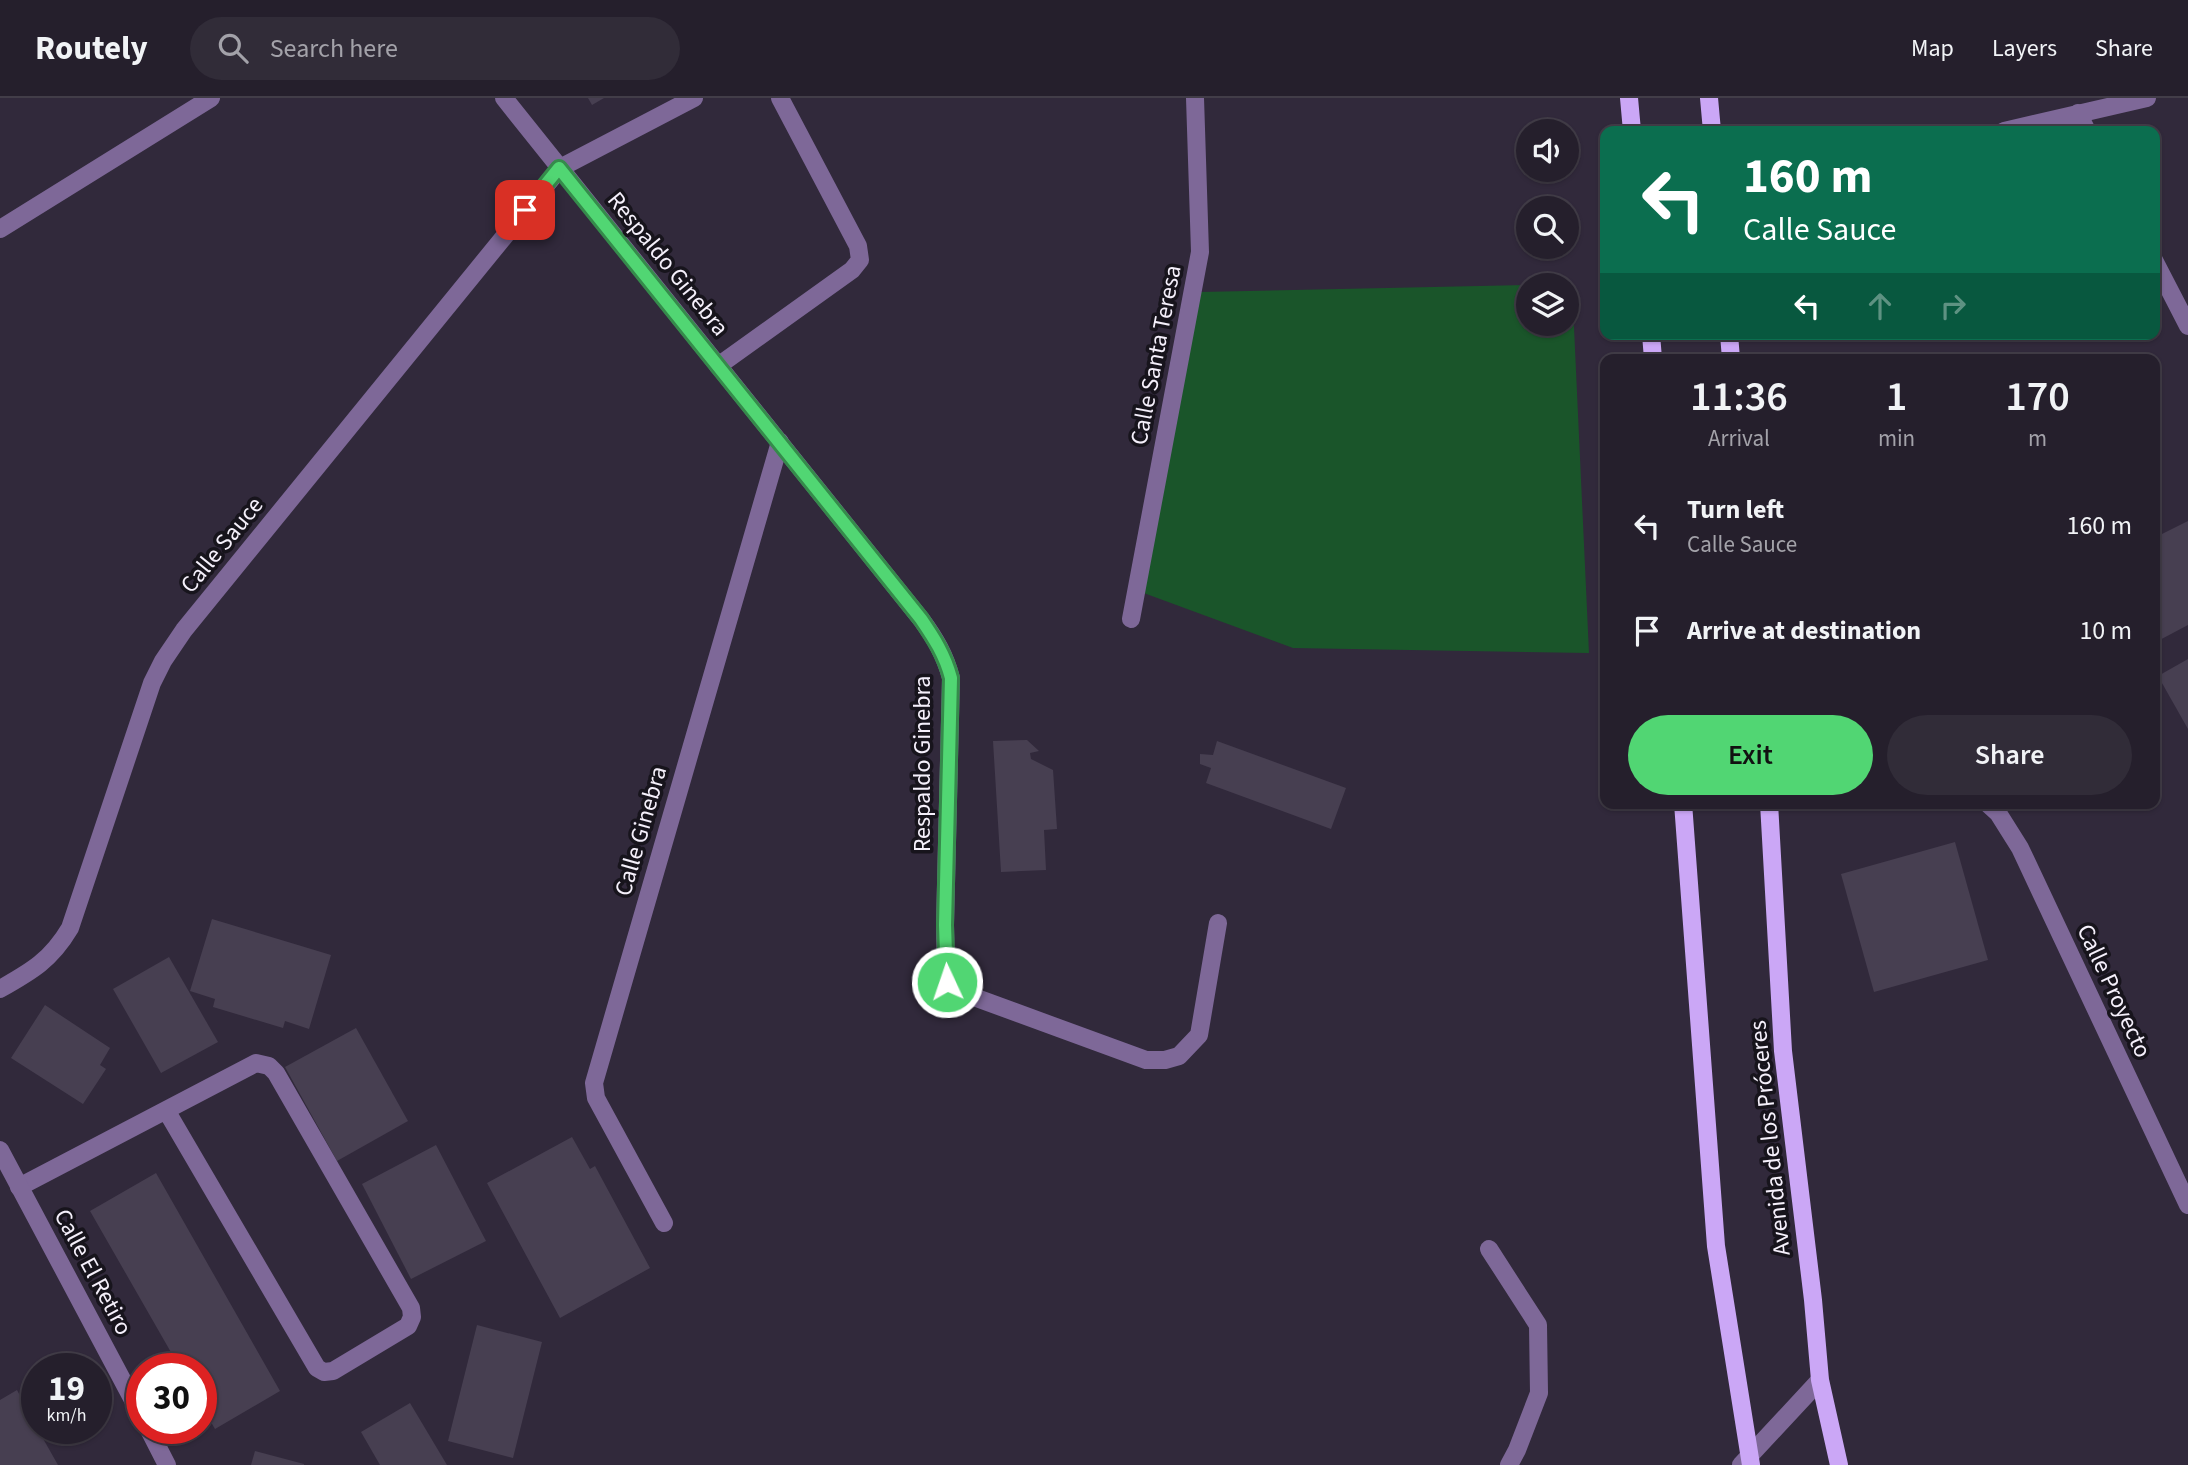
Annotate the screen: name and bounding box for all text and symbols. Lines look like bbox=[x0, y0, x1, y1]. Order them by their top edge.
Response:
search box bbox=[190, 17, 680, 80]
text: Routely bbox=[35, 25, 148, 72]
icon: search bbox=[214, 29, 252, 67]
text: Search here bbox=[270, 30, 398, 67]
text: Map bbox=[1911, 31, 1954, 66]
text: Layers bbox=[1992, 31, 2057, 66]
text: Share bbox=[2095, 31, 2153, 66]
map controls bbox=[1516, 119, 1579, 336]
button: sound bbox=[1516, 119, 1579, 182]
text: 160 m bbox=[1743, 142, 1872, 212]
icon: left bbox=[1628, 154, 1719, 245]
pin bbox=[495, 180, 555, 240]
street label: Respaldo Ginebra bbox=[599, 184, 737, 344]
icon: arrive bbox=[506, 191, 544, 229]
button: search bbox=[1516, 196, 1579, 259]
text: Calle Sauce bbox=[1743, 207, 1896, 253]
street label: Calle Santa Teresa bbox=[1121, 262, 1191, 448]
button: layers bbox=[1516, 273, 1579, 336]
icon: left bbox=[1788, 287, 1826, 325]
icon: ahead bbox=[1861, 287, 1899, 325]
icon: right bbox=[1934, 287, 1972, 325]
text: 11:36 bbox=[1690, 367, 1788, 427]
text: 1 bbox=[1886, 367, 1907, 427]
text: 170 bbox=[2005, 367, 2070, 427]
text: Arrival bbox=[1708, 422, 1770, 455]
text: min bbox=[1878, 422, 1915, 455]
text: m bbox=[2028, 422, 2047, 455]
street label: Calle Sauce bbox=[172, 489, 272, 601]
text: Turn left bbox=[1687, 491, 1784, 528]
icon: left bbox=[1628, 507, 1666, 545]
text: 160 m bbox=[2066, 507, 2132, 544]
text: Calle Sauce bbox=[1687, 528, 1797, 561]
icon: arrive bbox=[1628, 612, 1666, 650]
text: Arrive at destination bbox=[1687, 612, 1921, 649]
text: 10 m bbox=[2079, 612, 2132, 649]
street label: Respaldo Ginebra bbox=[905, 676, 940, 852]
button: Exit bbox=[1628, 715, 1873, 795]
button: Share bbox=[1887, 715, 2132, 795]
street label: Calle Ginebra bbox=[606, 762, 676, 900]
street label: Calle Proyecto bbox=[2068, 918, 2160, 1064]
position arrow bbox=[910, 945, 984, 1019]
street label: Avenida de los Próceres bbox=[1740, 1019, 1800, 1257]
street label: Calle El Retiro bbox=[45, 1203, 141, 1341]
speed limit sign: 30 bbox=[126, 1353, 217, 1444]
text: 19 bbox=[48, 1364, 85, 1414]
text: km/h bbox=[47, 1403, 86, 1428]

